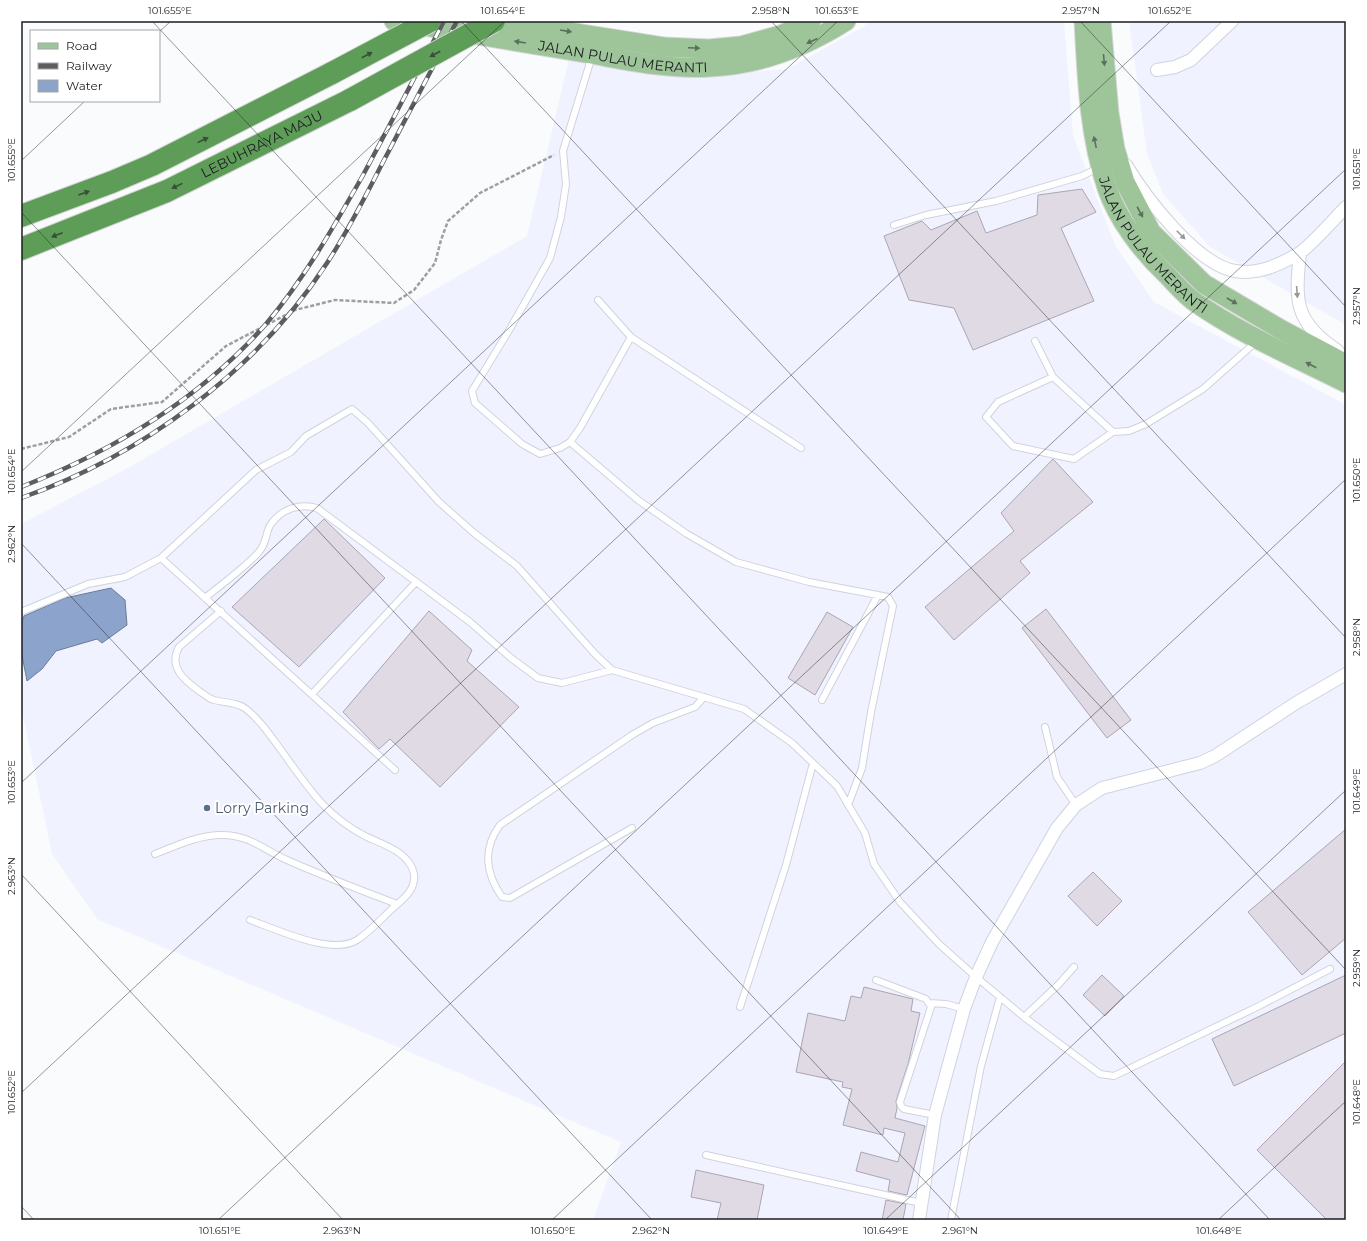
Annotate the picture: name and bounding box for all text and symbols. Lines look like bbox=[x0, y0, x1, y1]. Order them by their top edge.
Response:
text: 101.655°E bbox=[148, 4, 192, 17]
text: 101.654°E bbox=[481, 4, 526, 17]
text: 2.958°N bbox=[752, 4, 790, 17]
text: 101.653°E bbox=[815, 4, 859, 17]
text: 2.957°N bbox=[1062, 4, 1100, 17]
text: 101.652°E bbox=[1148, 4, 1192, 17]
one-way arrow bbox=[560, 28, 572, 34]
legend bbox=[30, 30, 160, 102]
street label: JALAN PULAU MERANTI bbox=[536, 36, 708, 77]
text: Road bbox=[66, 38, 97, 53]
one-way arrow bbox=[807, 38, 818, 44]
one-way arrow bbox=[514, 39, 527, 45]
one-way arrow bbox=[688, 45, 700, 52]
one-way arrow bbox=[430, 50, 441, 57]
one-way arrow bbox=[361, 52, 372, 58]
one-way arrow bbox=[1100, 54, 1107, 66]
text: Railway bbox=[66, 58, 112, 73]
text: Water bbox=[66, 78, 103, 93]
street label: LEBUHRAYA MAJU bbox=[198, 106, 326, 182]
one-way arrow bbox=[1092, 135, 1098, 148]
one-way arrow bbox=[197, 137, 208, 143]
text: 101.655°E bbox=[5, 138, 18, 182]
text: 101.651°E bbox=[1350, 148, 1363, 190]
street label: JALAN PULAU MERANTI bbox=[1095, 173, 1211, 317]
one-way arrow bbox=[171, 183, 183, 189]
one-way arrow bbox=[78, 189, 90, 195]
one-way arrow bbox=[1137, 206, 1143, 218]
one-way arrow bbox=[1176, 230, 1186, 240]
one-way arrow bbox=[50, 233, 62, 239]
one-way arrow bbox=[1293, 286, 1300, 298]
text: 2.957°N bbox=[1350, 287, 1363, 325]
one-way arrow bbox=[1226, 297, 1238, 304]
one-way arrow bbox=[1306, 362, 1317, 369]
text: 101.654°E bbox=[5, 448, 18, 493]
text: 101.650°E bbox=[1350, 457, 1363, 503]
text: 2.962°N bbox=[5, 525, 18, 563]
text: 2.958°N bbox=[1350, 618, 1363, 656]
text: 101.653°E bbox=[5, 760, 18, 804]
text: 101.649°E bbox=[1350, 768, 1363, 814]
place label: Lorry Parking bbox=[215, 799, 309, 817]
marker: Lorry Parking bbox=[202, 803, 212, 813]
text: 2.963°N bbox=[5, 857, 18, 895]
text: 2.959°N bbox=[1350, 949, 1363, 987]
text: 101.652°E bbox=[5, 1070, 18, 1114]
text: 101.648°E bbox=[1350, 1079, 1363, 1125]
text: 101.651°E bbox=[199, 1224, 241, 1237]
text: 2.963°N bbox=[323, 1224, 361, 1237]
text: 101.650°E bbox=[530, 1224, 576, 1237]
text: 2.962°N bbox=[632, 1224, 670, 1237]
text: 101.649°E bbox=[863, 1224, 909, 1237]
text: 2.961°N bbox=[942, 1224, 978, 1237]
text: 101.648°E bbox=[1196, 1224, 1242, 1237]

